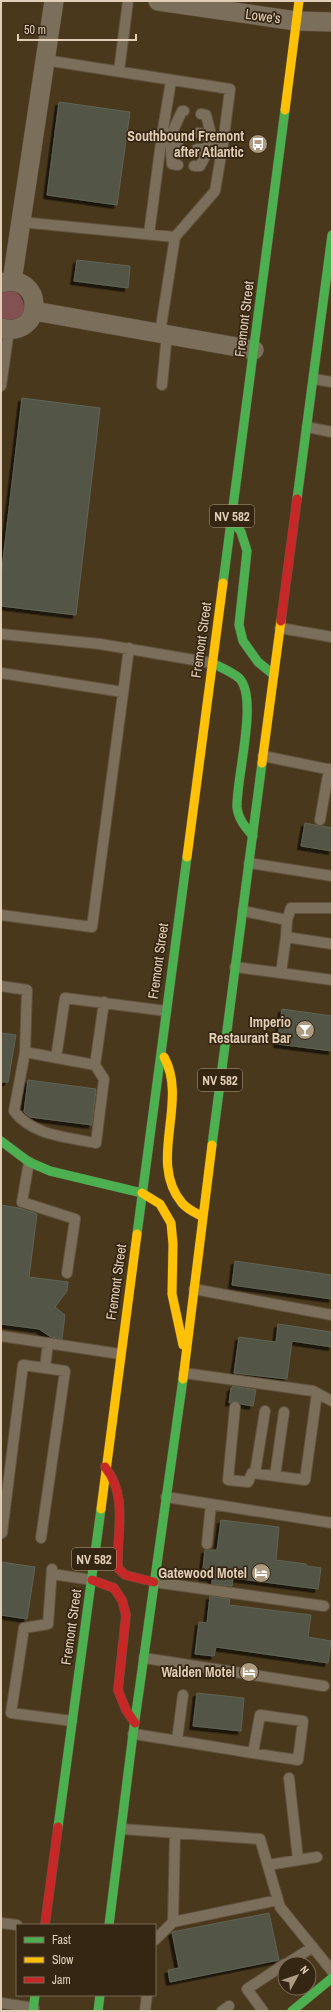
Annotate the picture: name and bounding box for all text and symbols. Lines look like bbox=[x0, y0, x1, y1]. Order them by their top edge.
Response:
street label: Lowe's bbox=[244, 5, 282, 27]
scale bar bbox=[18, 16, 136, 42]
text: 50 m bbox=[24, 22, 46, 38]
place label: Southbound Fremont after Atlantic bbox=[127, 127, 244, 161]
bus stop icon: Southbound Fremont after Atlantic bbox=[247, 133, 269, 155]
street label: Fremont Street bbox=[230, 280, 258, 358]
road number: NV 582 bbox=[210, 505, 254, 527]
street label: Fremont Street bbox=[187, 601, 215, 679]
street label: Fremont Street bbox=[144, 922, 172, 1000]
place label: Imperio Restaurant Bar bbox=[209, 1013, 292, 1047]
bar icon: Imperio Restaurant Bar bbox=[294, 1019, 316, 1041]
road number: NV 582 bbox=[198, 1069, 242, 1091]
street label: Fremont Street bbox=[102, 1243, 130, 1321]
road number: NV 582 bbox=[72, 1548, 116, 1570]
hotel icon: Gatewood Motel bbox=[250, 1562, 272, 1584]
place label: Gatewood Motel bbox=[158, 1564, 247, 1582]
street label: Fremont Street bbox=[57, 1588, 85, 1666]
hotel icon: Walden Motel bbox=[238, 1661, 260, 1683]
place label: Walden Motel bbox=[161, 1663, 235, 1681]
legend bbox=[16, 1924, 156, 1996]
text: Fast bbox=[52, 1932, 71, 1948]
text: Slow bbox=[52, 1952, 74, 1968]
north arrow bbox=[277, 1956, 317, 1996]
text: N bbox=[297, 1963, 312, 1977]
text: Jam bbox=[52, 1972, 71, 1988]

